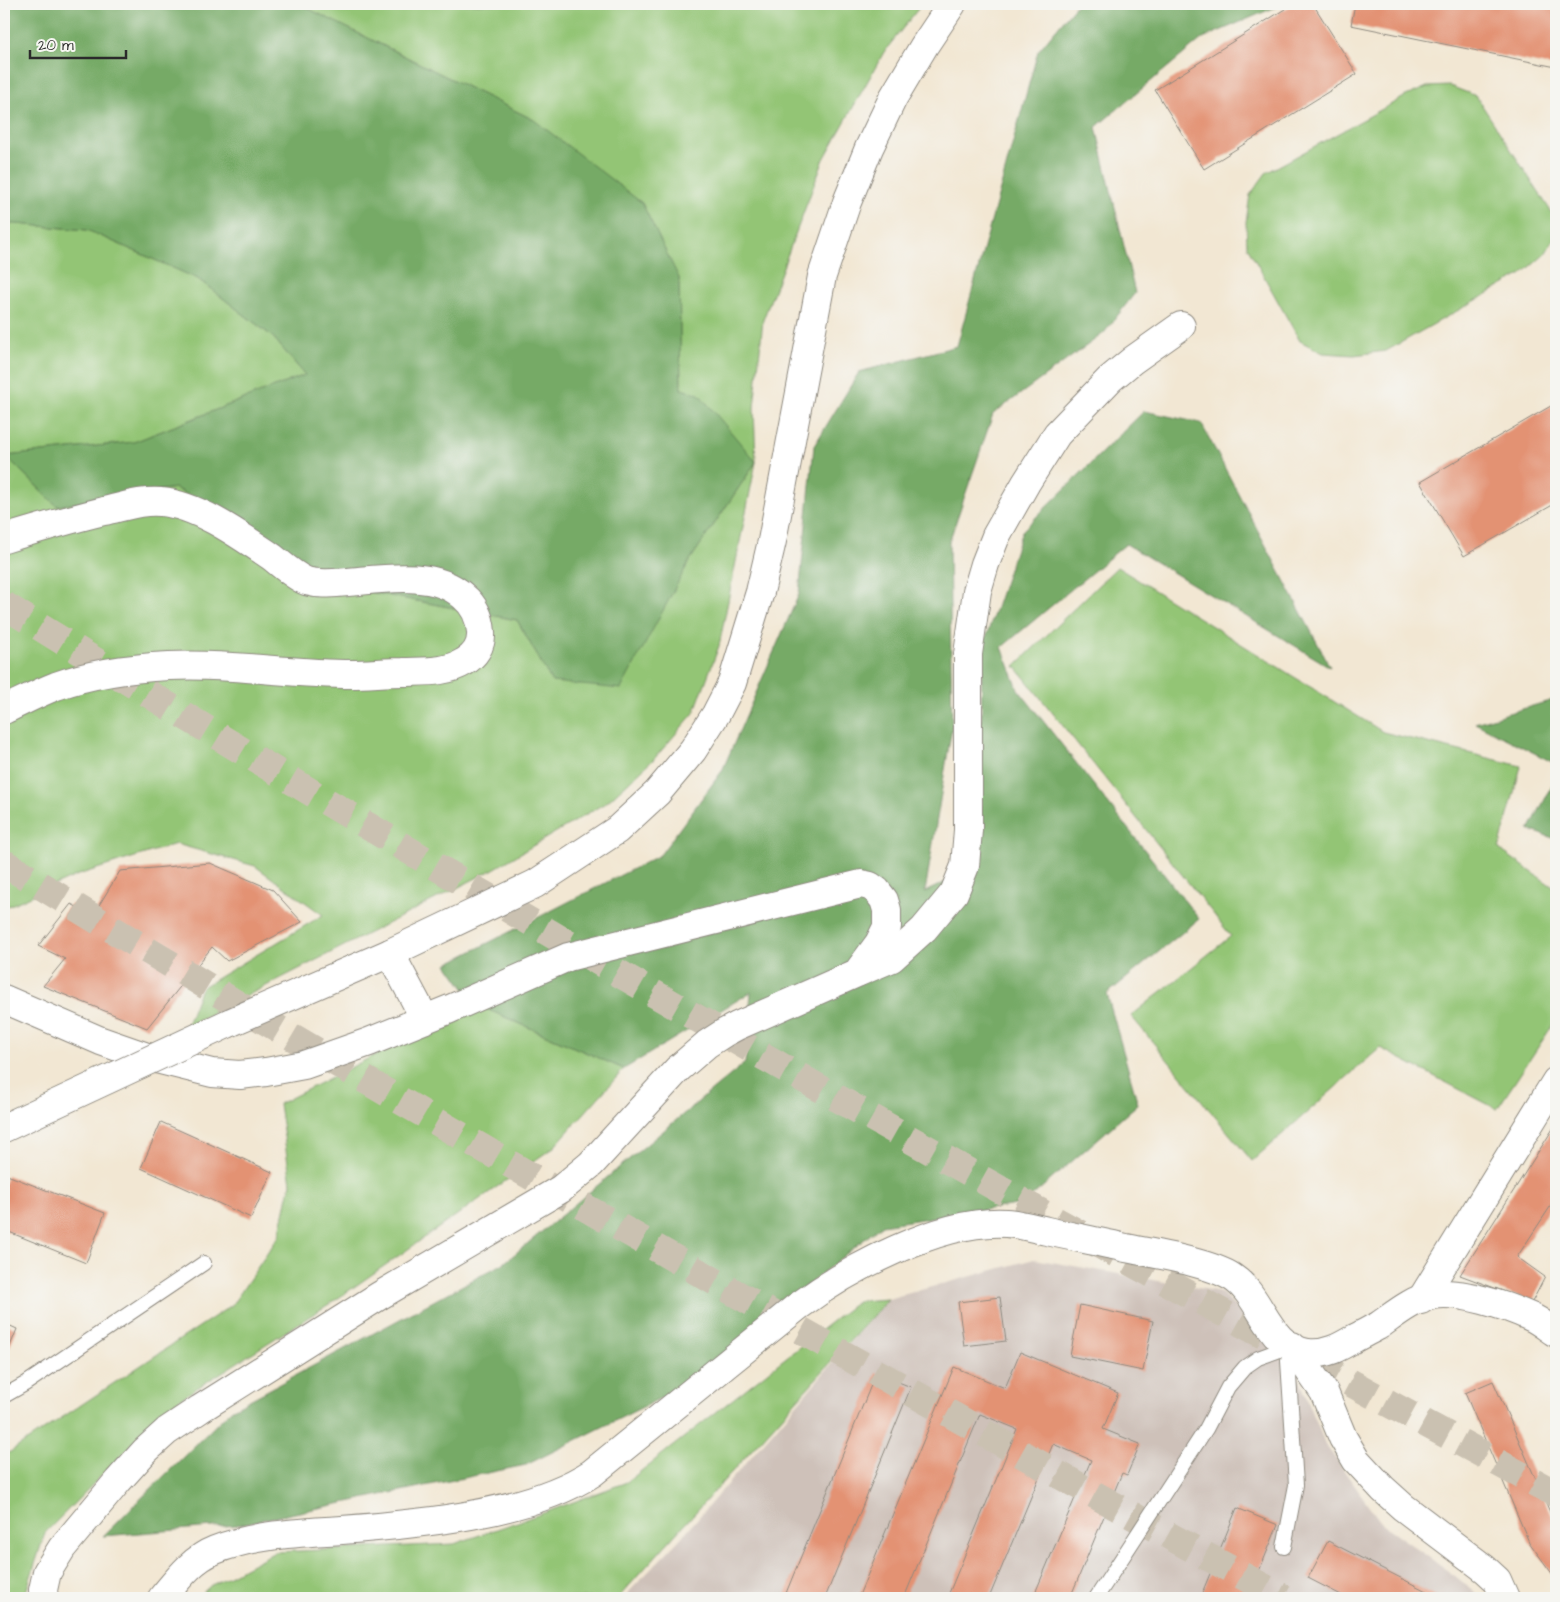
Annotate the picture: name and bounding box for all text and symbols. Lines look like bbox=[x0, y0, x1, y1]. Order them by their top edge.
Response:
scale bar bbox=[30, 28, 126, 60]
text: 20 m bbox=[38, 35, 74, 56]

